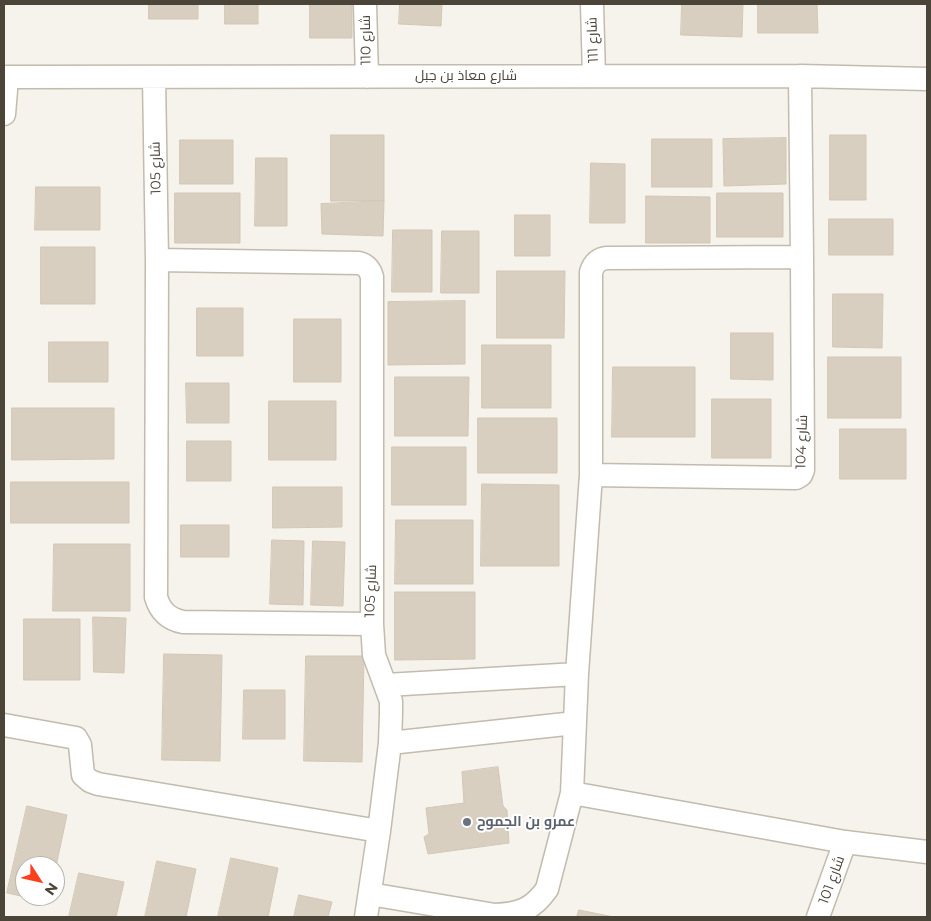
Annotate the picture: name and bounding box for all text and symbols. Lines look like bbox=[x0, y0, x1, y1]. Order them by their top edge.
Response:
street label: شارع 110 bbox=[357, 15, 375, 65]
street label: شارع 111 bbox=[584, 17, 602, 63]
street label: شارع معاذ بن جبل bbox=[415, 68, 517, 84]
street label: شارع 105 bbox=[147, 141, 165, 195]
street label: شارع 104 bbox=[793, 415, 811, 469]
street label: شارع 105 bbox=[362, 564, 380, 618]
place label: عمرو بن الجموح bbox=[477, 814, 575, 830]
marker: عمرو بن الجموح bbox=[461, 816, 473, 828]
street label: شارع 101 bbox=[816, 854, 848, 906]
north arrow bbox=[15, 856, 65, 906]
text: N bbox=[41, 879, 62, 899]

